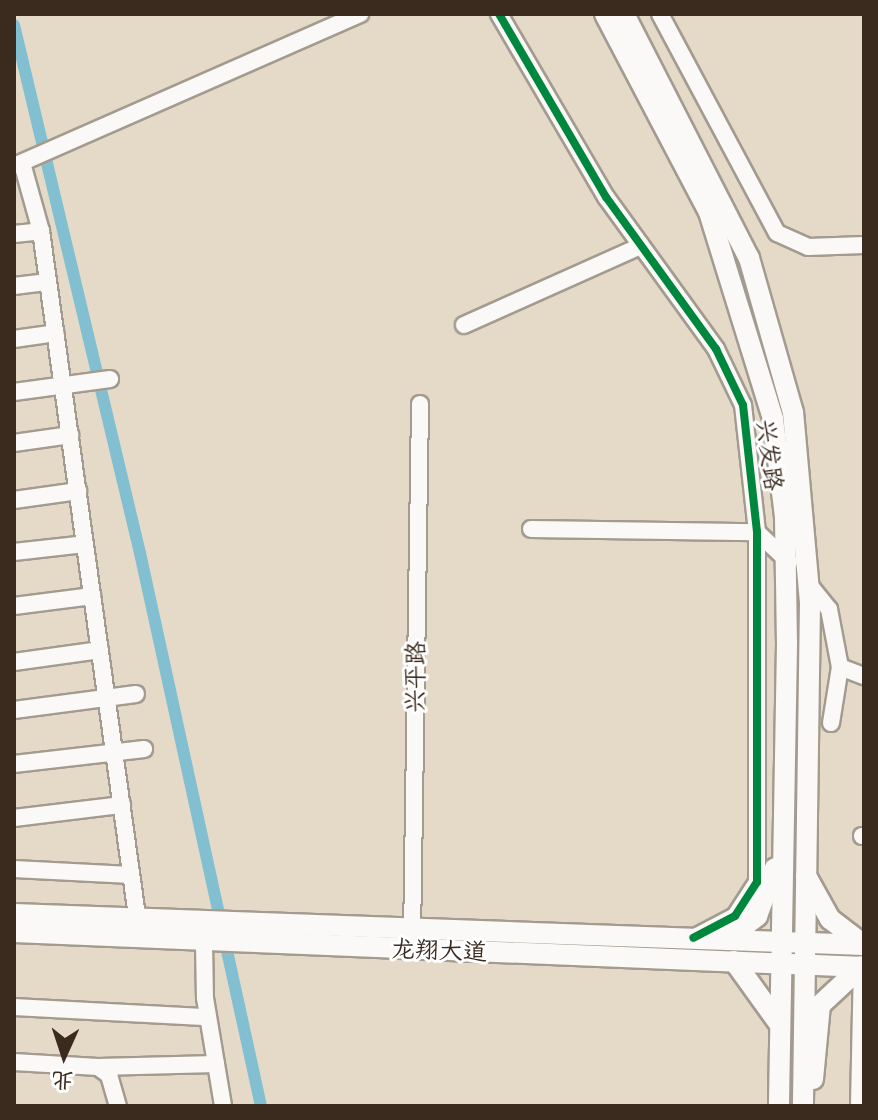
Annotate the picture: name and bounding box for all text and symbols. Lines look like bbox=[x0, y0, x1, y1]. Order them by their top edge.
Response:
street label: 兴发路 bbox=[750, 418, 788, 492]
street label: 兴平路 bbox=[401, 641, 431, 713]
street label: 龙翔大道 bbox=[391, 935, 487, 967]
north arrow bbox=[24, 1016, 104, 1096]
text: 北 bbox=[51, 1060, 75, 1101]

